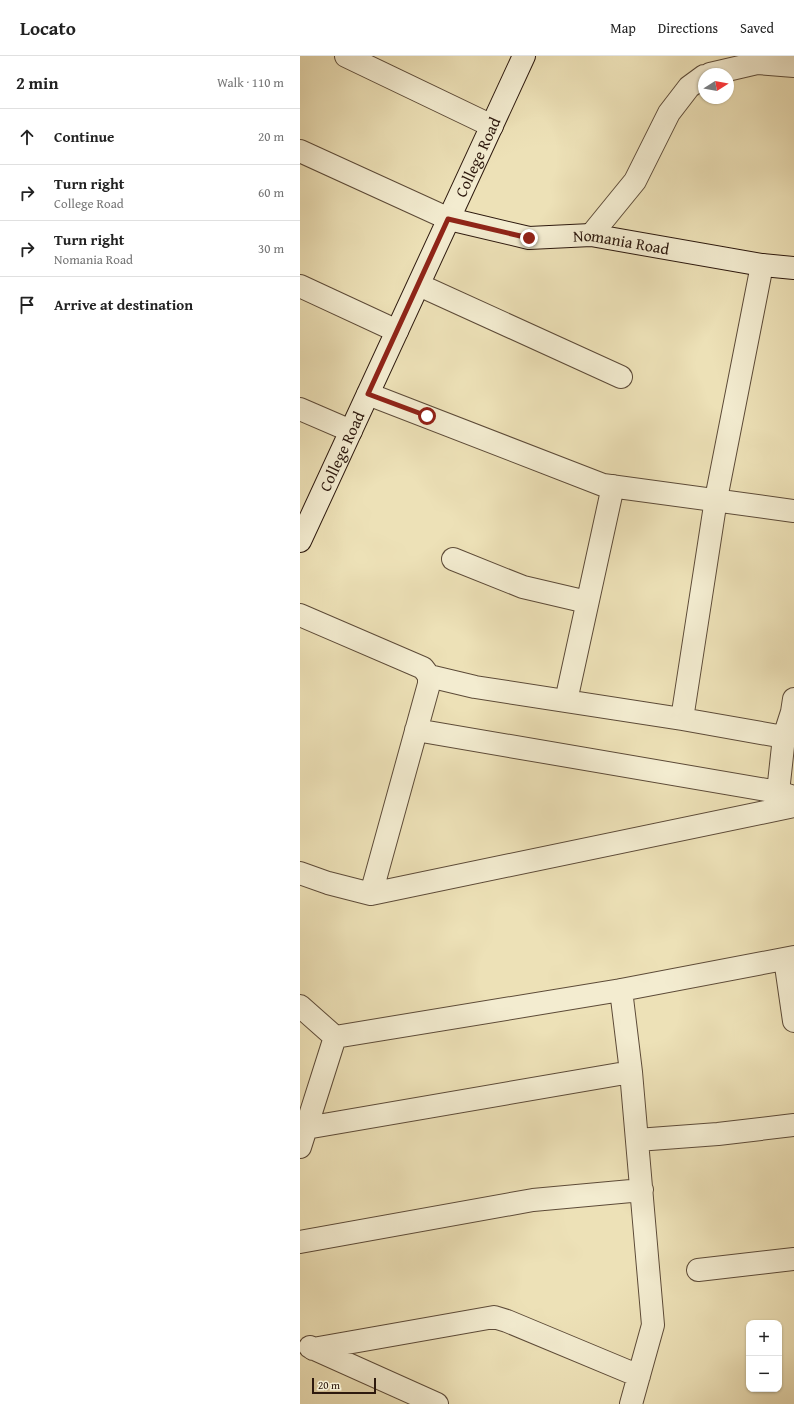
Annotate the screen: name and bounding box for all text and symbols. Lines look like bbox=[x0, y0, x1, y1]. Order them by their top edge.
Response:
text: Locato bbox=[20, 14, 76, 42]
text: Map bbox=[610, 18, 636, 38]
text: Directions bbox=[658, 18, 718, 38]
text: Saved bbox=[740, 18, 774, 38]
north arrow bbox=[698, 68, 734, 104]
text: 2 min bbox=[16, 70, 58, 95]
text: Walk · 110 m bbox=[217, 73, 284, 92]
street label: College Road bbox=[448, 113, 506, 201]
icon: ahead bbox=[16, 126, 38, 148]
text: Continue bbox=[54, 126, 115, 147]
text: 20 m bbox=[258, 127, 284, 146]
text: Turn right bbox=[54, 173, 125, 194]
icon: right bbox=[16, 182, 38, 204]
text: 60 m bbox=[258, 183, 284, 202]
text: College Road bbox=[54, 194, 124, 213]
street label: Nomania Road bbox=[572, 223, 672, 261]
text: Turn right bbox=[54, 229, 125, 250]
route end bbox=[520, 229, 538, 247]
icon: right bbox=[16, 238, 38, 260]
text: 30 m bbox=[258, 239, 284, 258]
text: Nomania Road bbox=[54, 250, 133, 269]
icon: arrive bbox=[16, 294, 38, 316]
text: Arrive at destination bbox=[54, 294, 193, 315]
street label: College Road bbox=[313, 407, 371, 495]
route start bbox=[418, 407, 436, 425]
map controls bbox=[746, 1320, 782, 1392]
button: + bbox=[746, 1320, 782, 1356]
button: − bbox=[746, 1356, 782, 1392]
scale bar bbox=[312, 1376, 376, 1395]
text: 20 m bbox=[318, 1377, 340, 1393]

